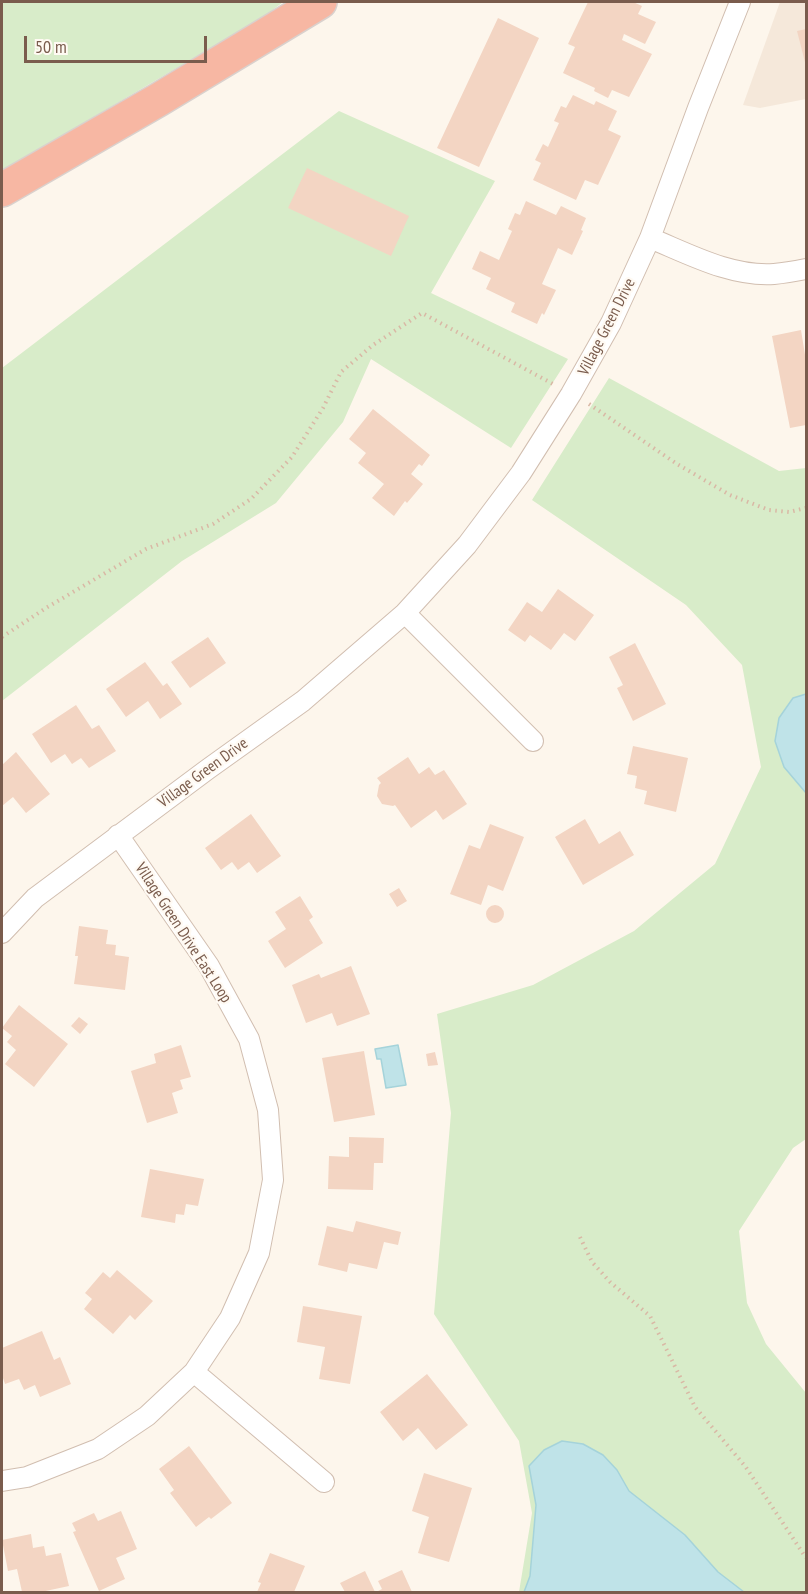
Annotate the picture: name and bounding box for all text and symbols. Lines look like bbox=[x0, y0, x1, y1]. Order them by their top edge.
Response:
scale bar bbox=[27, 24, 210, 62]
text: 50 m bbox=[35, 35, 67, 58]
street label: Village Green Drive bbox=[574, 275, 640, 379]
street label: Village Green Drive bbox=[154, 734, 252, 812]
street label: Village Green Drive East Loop bbox=[131, 859, 235, 1007]

